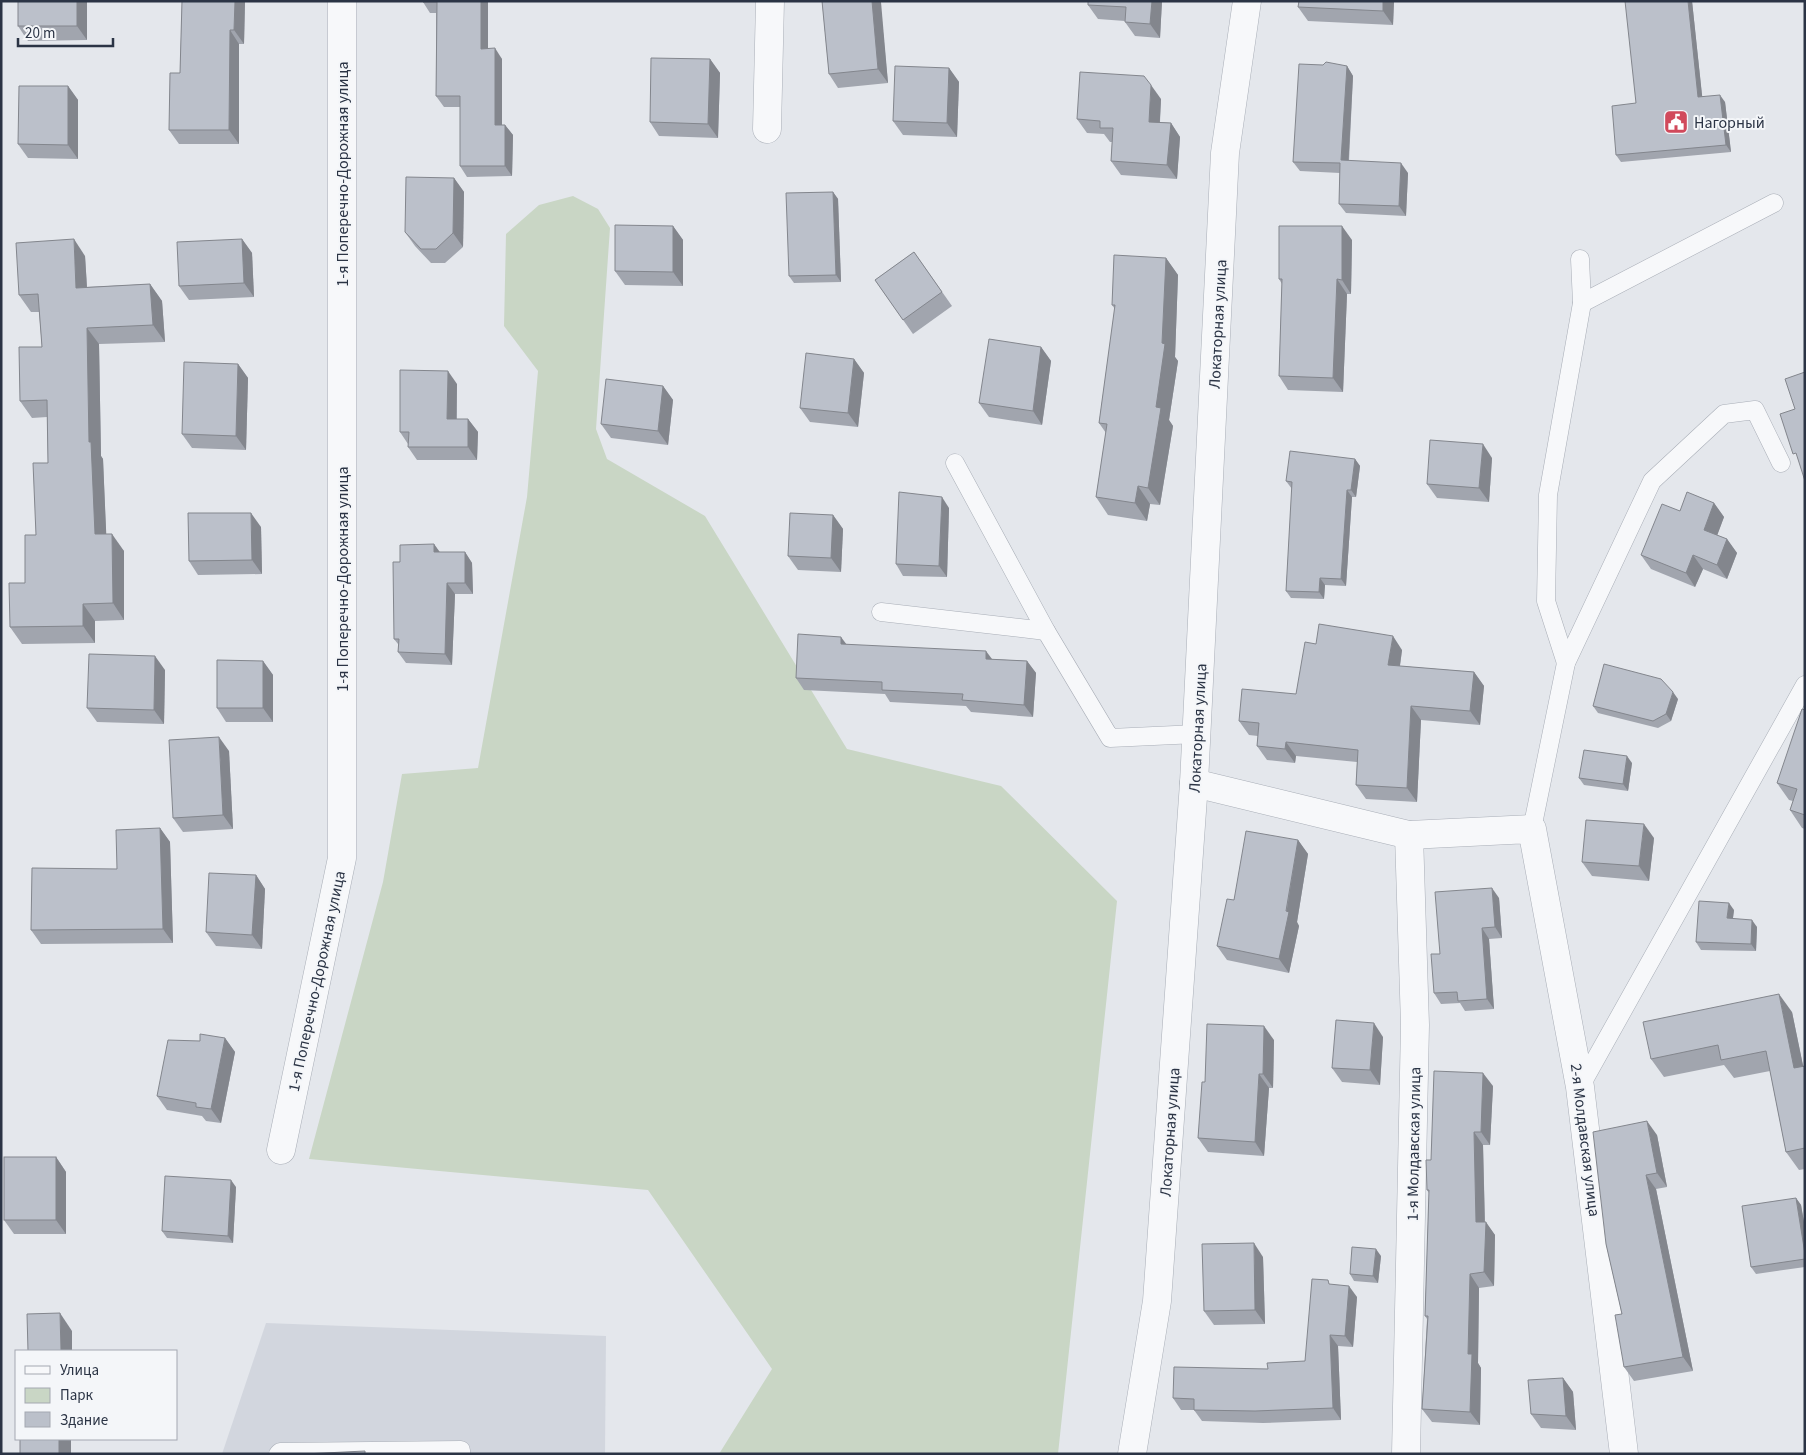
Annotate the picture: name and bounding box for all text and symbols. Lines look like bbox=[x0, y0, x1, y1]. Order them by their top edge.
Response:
scale bar bbox=[18, 15, 112, 47]
text: 20 m bbox=[25, 23, 55, 44]
street label: 1-я Поперечно-Дорожная улица bbox=[332, 61, 354, 287]
public building icon: Нагорный bbox=[1663, 109, 1689, 135]
place label: Нагорный bbox=[1694, 112, 1765, 134]
street label: Локаторная улица bbox=[1204, 259, 1232, 389]
street label: 1-я Поперечно-Дорожная улица bbox=[332, 466, 354, 692]
street label: Локаторная улица bbox=[1184, 663, 1212, 793]
street label: 1-я Поперечно-Дорожная улица bbox=[283, 869, 351, 1094]
street label: 2-я Молдавская улица bbox=[1565, 1062, 1605, 1218]
street label: Локаторная улица bbox=[1155, 1067, 1185, 1197]
street label: 1-я Молдавская улица bbox=[1402, 1067, 1426, 1221]
legend bbox=[15, 1350, 178, 1440]
text: Улица bbox=[60, 1360, 99, 1381]
text: Парк bbox=[60, 1385, 94, 1406]
text: Здание bbox=[60, 1410, 108, 1431]

